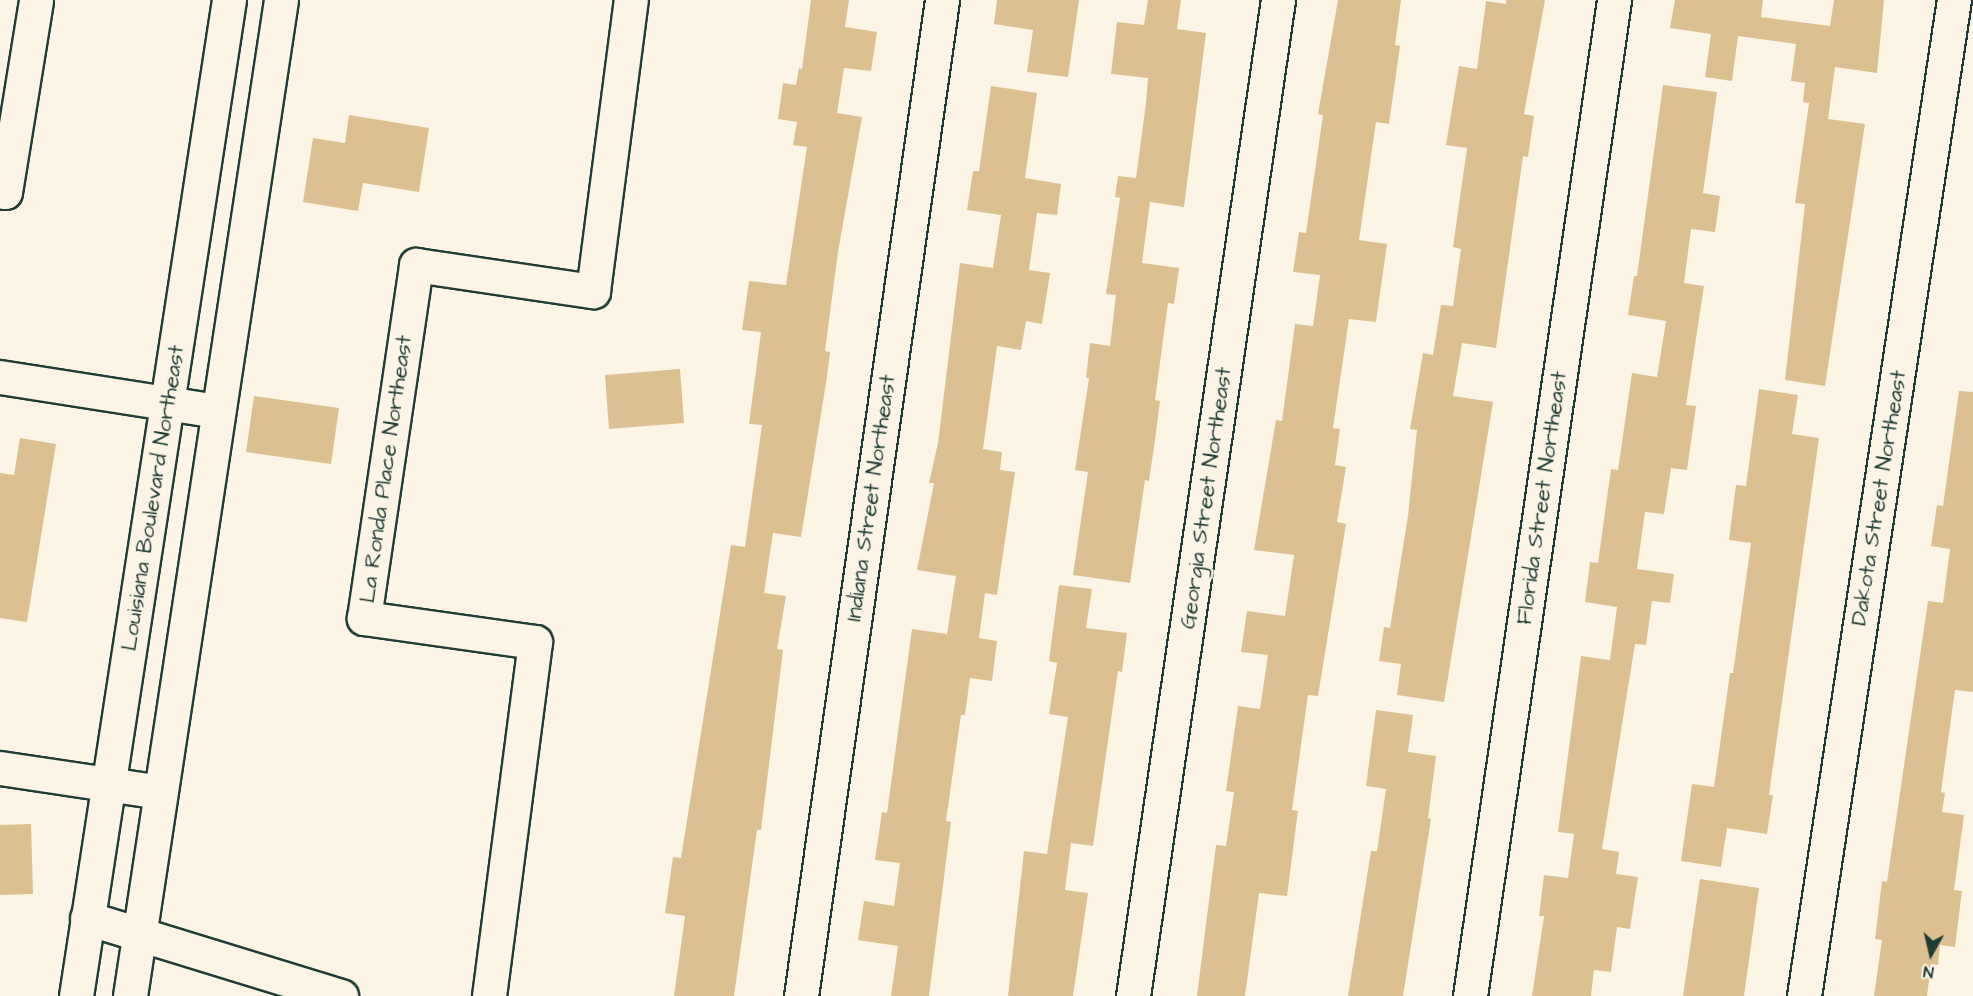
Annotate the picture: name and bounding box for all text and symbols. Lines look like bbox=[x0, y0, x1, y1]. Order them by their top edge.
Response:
street label: La Ronda Place Northeast bbox=[354, 333, 418, 605]
street label: Louisiana Boulevard Northeast bbox=[116, 343, 190, 653]
street label: Georgia Street Northeast bbox=[1175, 365, 1237, 631]
street label: Dakota Street Northeast bbox=[1846, 368, 1912, 628]
street label: Florida Street Northeast bbox=[1511, 370, 1573, 626]
street label: Indiana Street Northeast bbox=[841, 373, 901, 623]
north arrow bbox=[1901, 924, 1961, 984]
text: N bbox=[1922, 960, 1935, 983]

